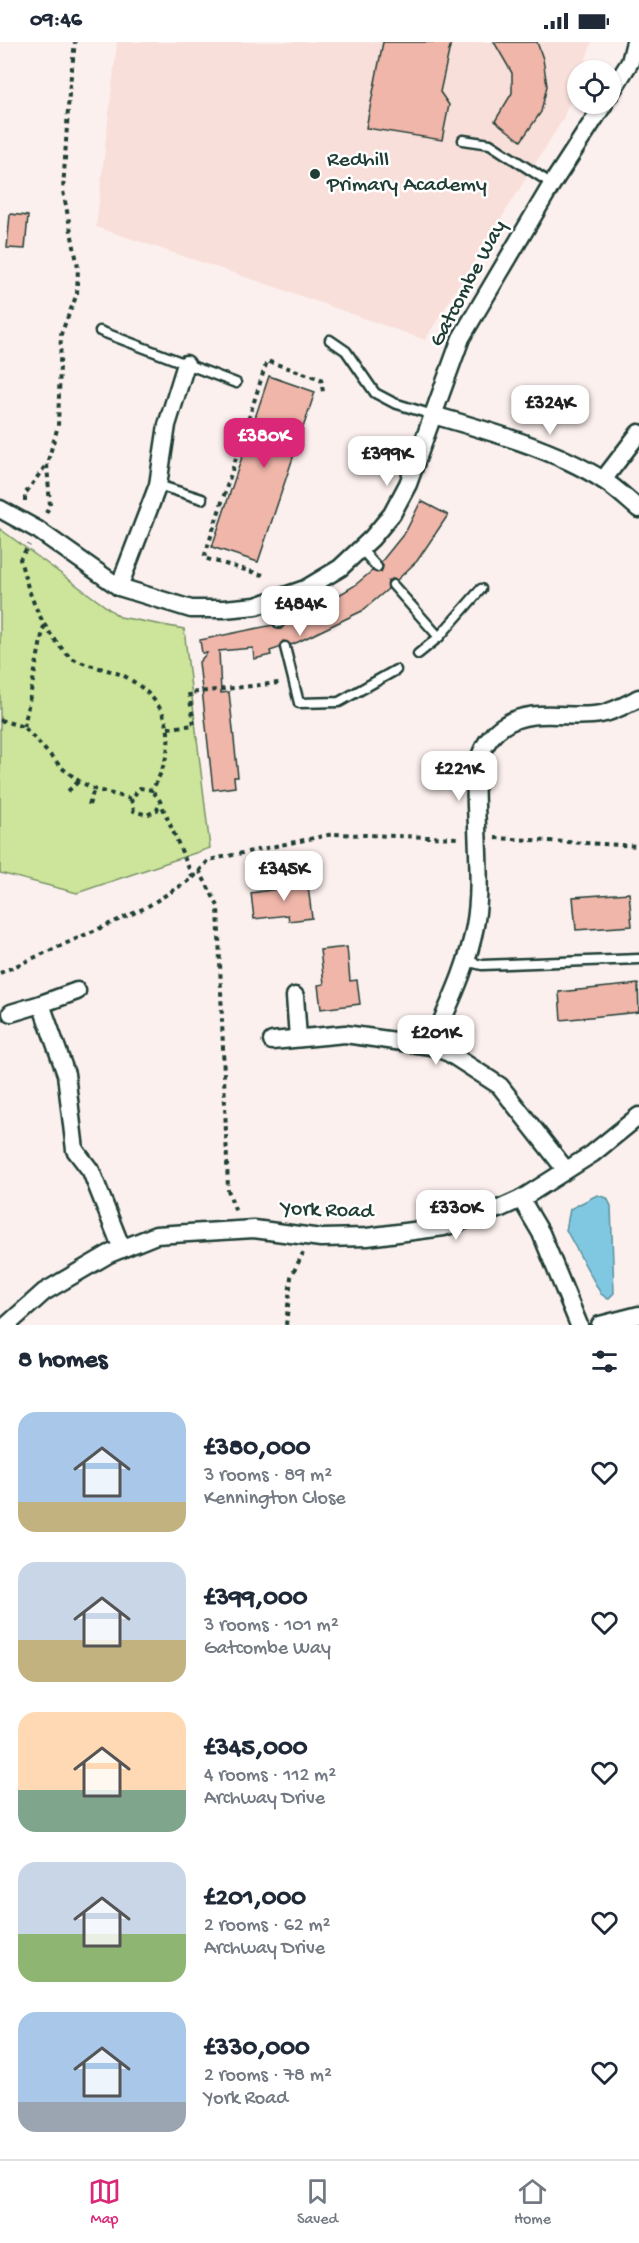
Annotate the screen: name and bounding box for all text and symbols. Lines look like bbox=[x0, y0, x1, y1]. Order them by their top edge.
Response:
text: 09:46 bbox=[30, 8, 82, 34]
map controls bbox=[567, 60, 621, 114]
button: locate bbox=[567, 60, 621, 114]
place label: Redhill Primary Academy bbox=[326, 148, 487, 199]
marker: Redhill Primary Academy bbox=[308, 167, 322, 181]
street label: Gatcombe Way bbox=[425, 216, 513, 352]
pin: £324K bbox=[508, 385, 592, 436]
text: £324K bbox=[525, 393, 575, 416]
pin: £380K bbox=[222, 418, 306, 469]
text: £380K bbox=[238, 426, 290, 449]
pin: £399K bbox=[345, 436, 429, 487]
text: £399K bbox=[362, 444, 412, 467]
pin: £484K bbox=[258, 586, 342, 637]
text: £484K bbox=[275, 594, 325, 617]
pin: £221K bbox=[417, 751, 501, 802]
text: £221K bbox=[435, 759, 483, 782]
pin: £345K bbox=[242, 851, 326, 902]
text: £345K bbox=[259, 859, 309, 882]
pin: £201K bbox=[394, 1015, 478, 1066]
text: £201K bbox=[411, 1023, 461, 1046]
pin: £330K bbox=[414, 1190, 498, 1241]
street label: York Road bbox=[278, 1196, 376, 1226]
text: £330K bbox=[430, 1198, 482, 1221]
icon: filters bbox=[588, 1345, 621, 1378]
text: 8 homes bbox=[18, 1346, 107, 1377]
text: £380,000 bbox=[204, 1434, 311, 1465]
icon: home bbox=[66, 1436, 138, 1508]
icon: heart bbox=[588, 1456, 621, 1489]
text: 3 rooms · 89 m² bbox=[204, 1465, 332, 1488]
text: Kennington Close bbox=[204, 1488, 346, 1511]
text: £399,000 bbox=[204, 1584, 308, 1615]
icon: home bbox=[66, 1586, 138, 1658]
icon: heart bbox=[588, 1606, 621, 1639]
text: 3 rooms · 101 m² bbox=[204, 1615, 339, 1638]
text: Gatcombe Way bbox=[204, 1638, 331, 1661]
text: £345,000 bbox=[204, 1734, 307, 1765]
icon: home bbox=[66, 1736, 138, 1808]
icon: heart bbox=[588, 1756, 621, 1789]
text: 4 rooms · 112 m² bbox=[204, 1765, 336, 1788]
text: Archway Drive bbox=[204, 1788, 325, 1811]
text: £201,000 bbox=[204, 1884, 306, 1915]
icon: home bbox=[66, 1886, 138, 1958]
icon: heart bbox=[588, 1906, 621, 1939]
text: 2 rooms · 62 m² bbox=[204, 1915, 331, 1938]
text: Archway Drive bbox=[204, 1938, 325, 1961]
text: £330,000 bbox=[204, 2034, 310, 2065]
icon: home bbox=[66, 2036, 138, 2108]
icon: heart bbox=[588, 2056, 621, 2089]
text: 2 rooms · 78 m² bbox=[204, 2065, 332, 2088]
text: York Road bbox=[204, 2088, 288, 2111]
tab: Map bbox=[88, 2175, 121, 2230]
tab: Saved bbox=[297, 2175, 338, 2230]
tab: Home bbox=[514, 2175, 551, 2230]

